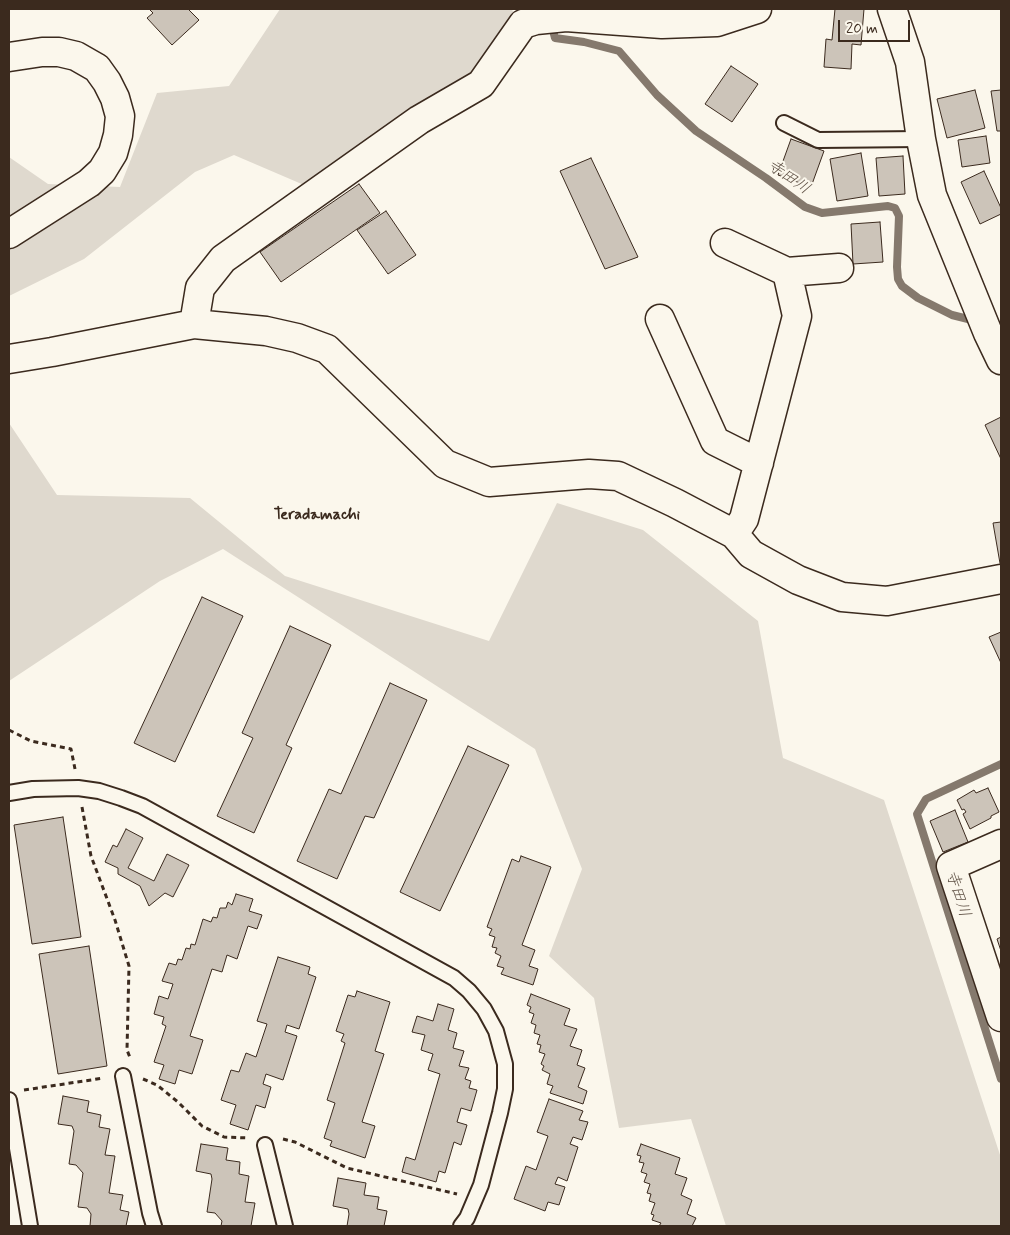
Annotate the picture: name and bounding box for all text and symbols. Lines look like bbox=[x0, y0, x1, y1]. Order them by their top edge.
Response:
scale bar bbox=[840, 10, 912, 42]
text: 20 m bbox=[846, 19, 878, 39]
water label: 寺田川 bbox=[763, 156, 813, 200]
district label: Teradamachi bbox=[274, 506, 360, 526]
water label: 寺田川 bbox=[940, 868, 974, 920]

